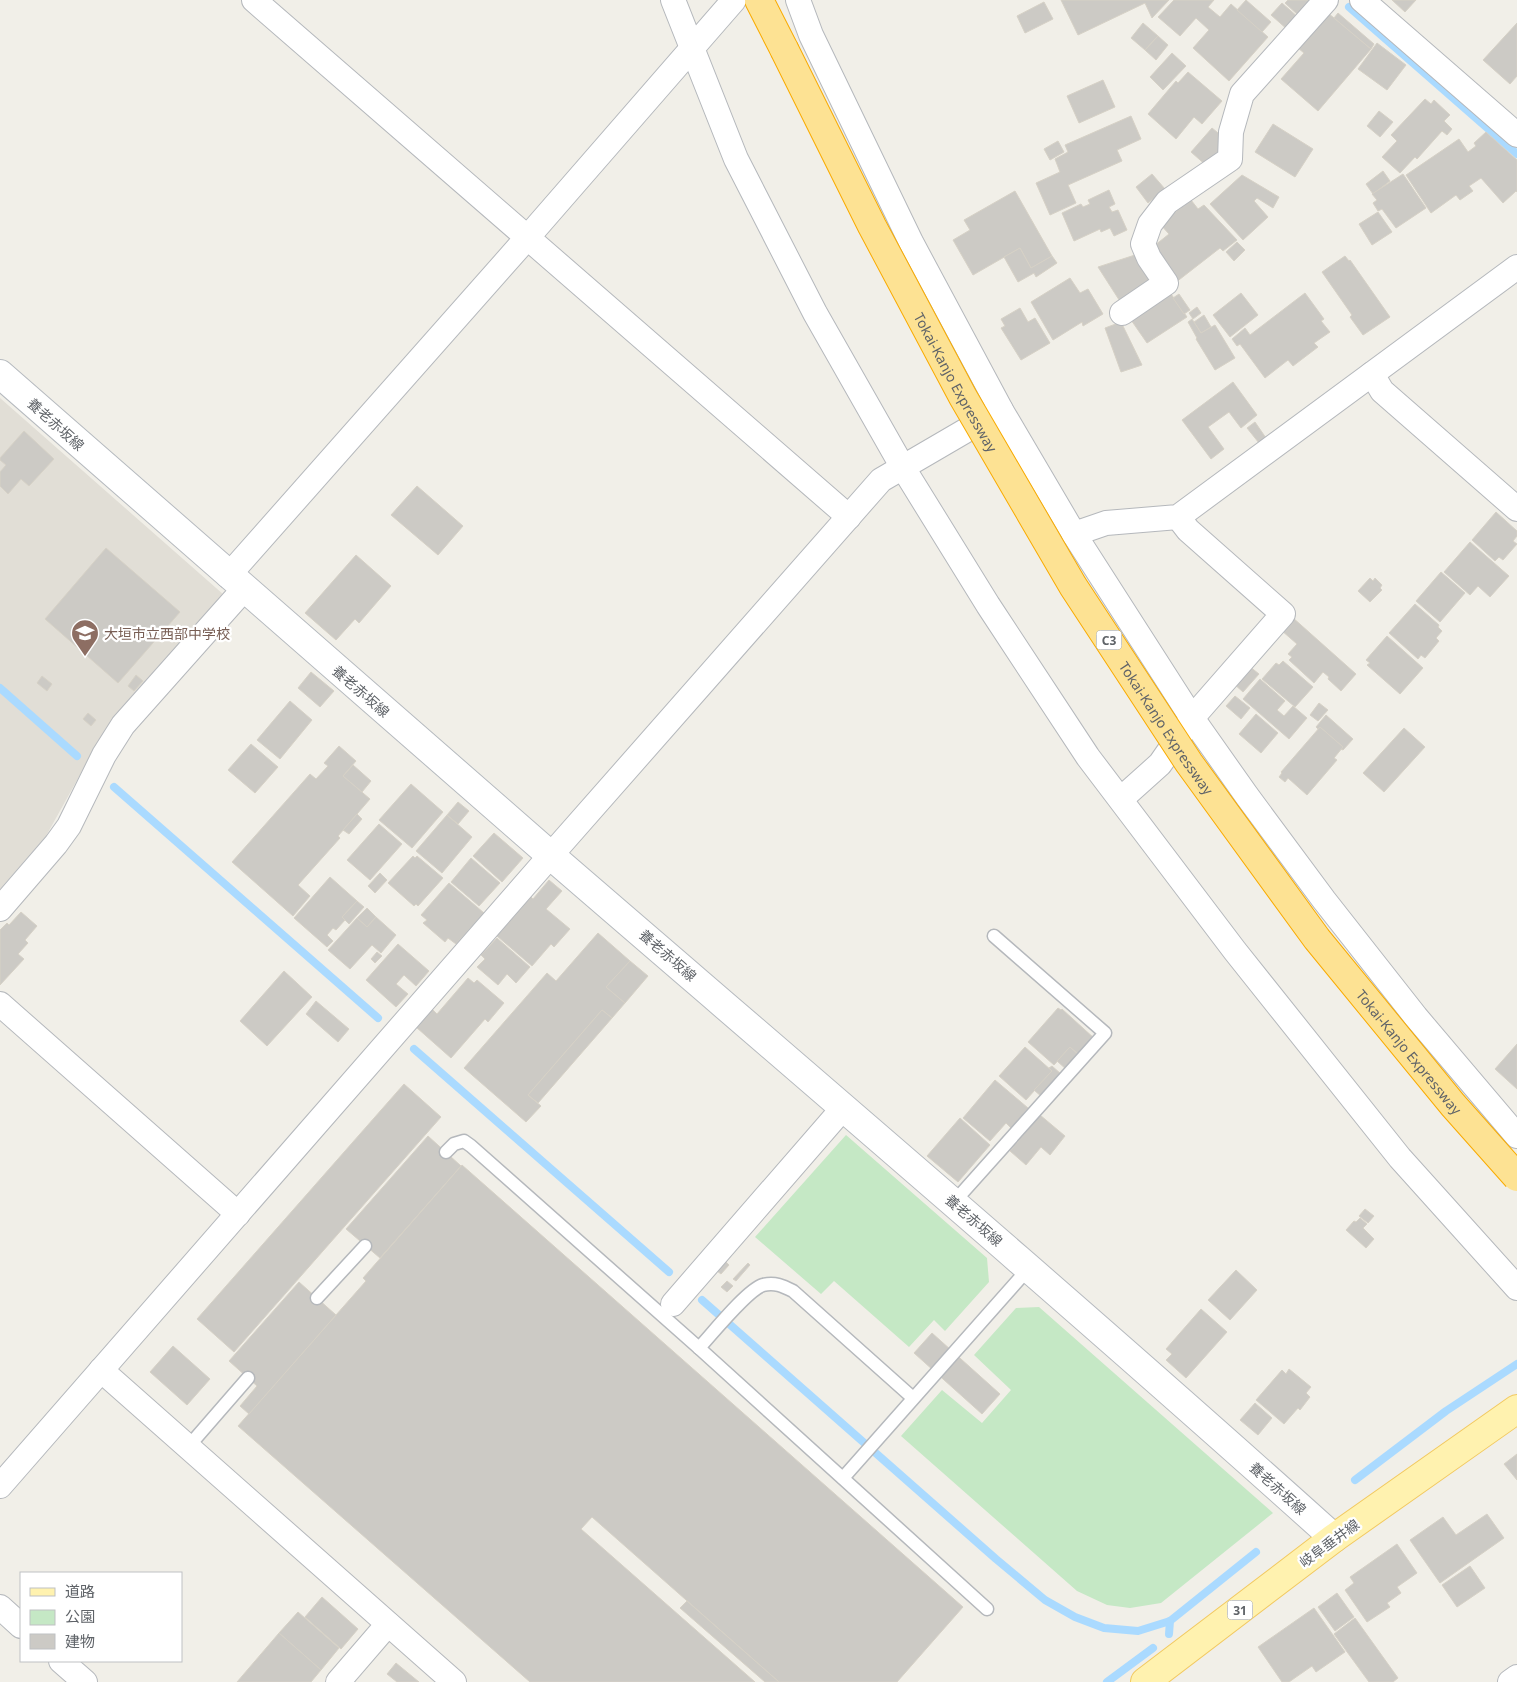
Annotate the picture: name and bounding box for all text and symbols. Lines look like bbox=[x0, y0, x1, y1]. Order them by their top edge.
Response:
street label: Tokai-Kanjo Expressway bbox=[910, 309, 1003, 456]
street label: 養老赤坂線 bbox=[24, 394, 88, 454]
school or university icon: 大垣市立西部中学校 bbox=[70, 618, 100, 657]
place label: 大垣市立西部中学校 bbox=[104, 624, 230, 643]
road number: C3 bbox=[1096, 630, 1122, 650]
street label: Tokai-Kanjo Expressway bbox=[1115, 658, 1219, 799]
street label: 養老赤坂線 bbox=[328, 661, 394, 721]
street label: 養老赤坂線 bbox=[635, 925, 701, 985]
street label: Tokai-Kanjo Expressway bbox=[1352, 985, 1467, 1119]
street label: 養老赤坂線 bbox=[941, 1190, 1007, 1250]
street label: 養老赤坂線 bbox=[1246, 1458, 1310, 1518]
street label: 岐阜垂井線 bbox=[1295, 1515, 1363, 1571]
legend bbox=[20, 1572, 182, 1662]
text: 道路 bbox=[65, 1581, 95, 1601]
road number: 31 bbox=[1228, 1600, 1252, 1620]
text: 公園 bbox=[65, 1606, 95, 1626]
text: 建物 bbox=[65, 1631, 95, 1651]

